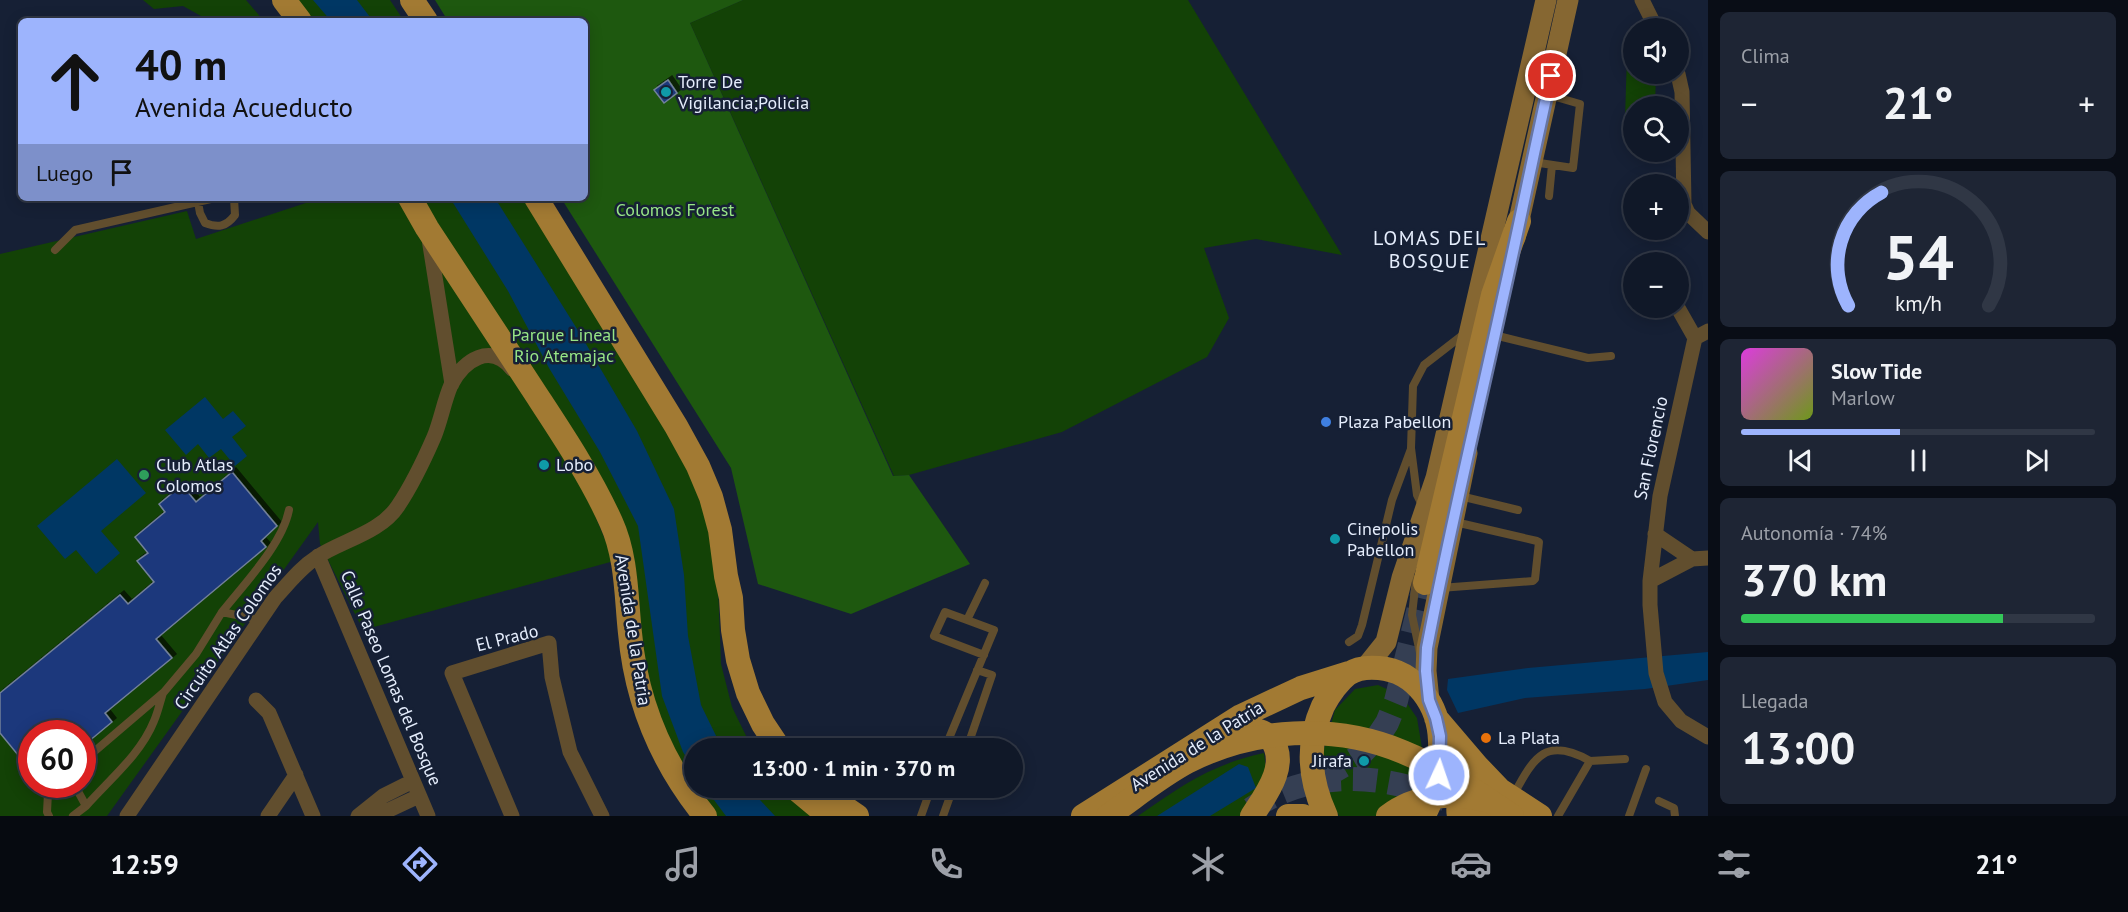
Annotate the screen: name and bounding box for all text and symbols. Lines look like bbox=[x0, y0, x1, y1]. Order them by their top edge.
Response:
map controls bbox=[1623, 18, 1689, 318]
button: sound bbox=[1623, 18, 1689, 84]
text: 40 m bbox=[135, 37, 227, 92]
icon: ahead bbox=[36, 42, 114, 120]
text: Clima bbox=[1741, 43, 1790, 69]
pin bbox=[1525, 50, 1576, 101]
icon: arrive bbox=[1534, 59, 1567, 92]
place label: Torre De Vigilancia;Policia bbox=[677, 70, 809, 114]
text: 21° bbox=[1883, 73, 1953, 131]
text: − bbox=[1741, 82, 1758, 125]
text: + bbox=[2078, 82, 2095, 125]
marker: Torre De Vigilancia;Policia bbox=[659, 85, 673, 99]
text: Avenida Acueducto bbox=[135, 90, 353, 124]
button: search bbox=[1623, 96, 1689, 162]
icon: arrive bbox=[105, 156, 138, 189]
text: Luego bbox=[36, 159, 93, 187]
button: + bbox=[1623, 174, 1689, 240]
park label: Colomos Forest bbox=[616, 198, 734, 221]
text: 54 bbox=[1883, 216, 1953, 297]
district label: LOMAS DEL BOSQUE bbox=[1373, 225, 1487, 274]
button: − bbox=[1623, 252, 1689, 318]
text: km/h bbox=[1894, 289, 1941, 317]
park label: Parque Lineal Rio Atemajac bbox=[511, 323, 617, 367]
text: Slow Tide bbox=[1831, 357, 1922, 385]
text: Marlow bbox=[1831, 385, 1895, 411]
street label: San Florencio bbox=[1628, 394, 1673, 502]
place label: Plaza Pabellon bbox=[1338, 410, 1451, 433]
marker: Plaza Pabellon bbox=[1319, 415, 1333, 429]
icon: previous bbox=[1784, 444, 1817, 477]
icon: pause bbox=[1902, 444, 1935, 477]
icon: next bbox=[2020, 444, 2053, 477]
place label: Club Atlas Colomos bbox=[156, 453, 233, 497]
place label: Lobo bbox=[556, 453, 593, 476]
marker: Lobo bbox=[537, 458, 551, 472]
marker: Club Atlas Colomos bbox=[137, 468, 151, 482]
place label: Cinepolis Pabellon bbox=[1347, 517, 1418, 561]
text: Autonomía · 74% bbox=[1741, 520, 1887, 546]
marker: Cinepolis Pabellon bbox=[1328, 532, 1342, 546]
text: 370 km bbox=[1741, 550, 1887, 608]
street label: Avenida de la Patria bbox=[610, 553, 657, 707]
street label: Circuito Atlas Colomos bbox=[169, 559, 287, 714]
street label: Calle Paseo Lomas del Bosque bbox=[336, 567, 447, 789]
street label: El Prado bbox=[473, 619, 540, 656]
text: Llegada bbox=[1741, 688, 1808, 714]
street label: Avenida de la Patria bbox=[1126, 695, 1268, 796]
text: 13:00 bbox=[1741, 718, 1855, 776]
speed limit sign: 60 bbox=[18, 720, 96, 798]
place label: La Plata bbox=[1498, 726, 1560, 749]
marker: La Plata bbox=[1479, 731, 1493, 745]
position arrow bbox=[1407, 743, 1471, 807]
place label: Jirafa bbox=[1311, 749, 1352, 772]
text: 13:00 · 1 min · 370 m bbox=[752, 754, 955, 782]
marker: Jirafa bbox=[1357, 754, 1371, 768]
icon: directions bbox=[399, 843, 441, 885]
icon: music bbox=[662, 843, 704, 885]
icon: phone bbox=[925, 843, 967, 885]
icon: climate bbox=[1187, 843, 1229, 885]
icon: car bbox=[1450, 843, 1492, 885]
icon: filters bbox=[1713, 843, 1755, 885]
text: 12:59 bbox=[110, 847, 179, 881]
text: 21° bbox=[1975, 847, 2018, 881]

